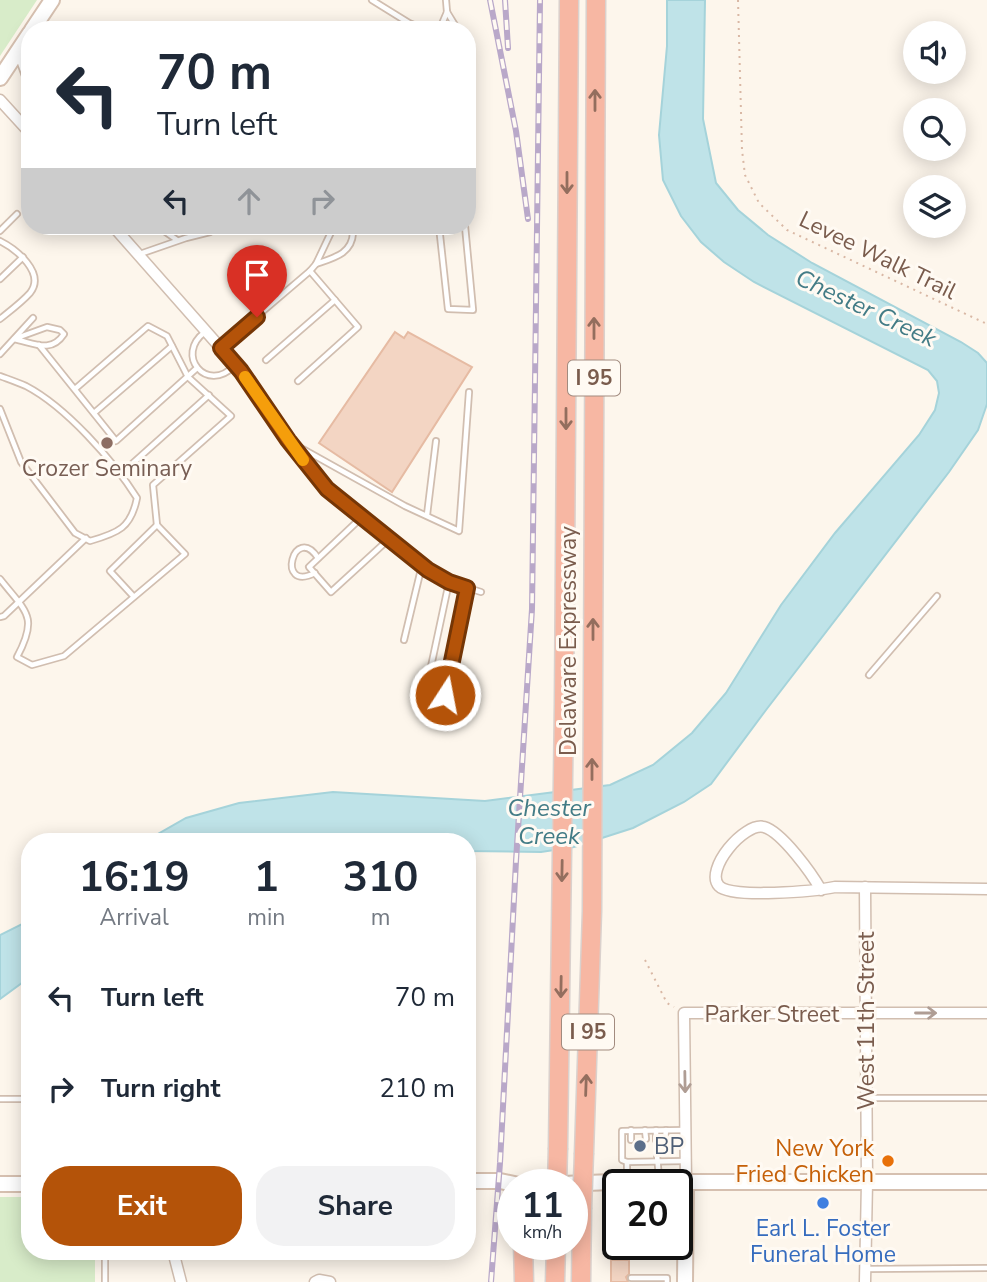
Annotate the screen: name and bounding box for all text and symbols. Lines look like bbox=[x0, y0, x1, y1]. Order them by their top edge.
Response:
map controls bbox=[903, 21, 966, 238]
button: sound bbox=[903, 21, 966, 84]
text: 70 m bbox=[157, 39, 272, 106]
icon: left bbox=[42, 49, 133, 140]
one-way arrow bbox=[588, 89, 602, 112]
button: search bbox=[903, 98, 966, 161]
text: Turn left bbox=[157, 103, 277, 146]
one-way arrow bbox=[560, 171, 574, 194]
button: layers bbox=[903, 175, 966, 238]
icon: left bbox=[157, 182, 195, 220]
icon: ahead bbox=[230, 182, 268, 220]
icon: right bbox=[303, 182, 341, 220]
street label: Levee Walk Trail bbox=[794, 204, 962, 307]
pin bbox=[227, 245, 287, 317]
icon: arrive bbox=[238, 256, 276, 294]
water label: Chester Creek bbox=[790, 261, 943, 355]
one-way arrow bbox=[587, 317, 601, 340]
road number: I 95 bbox=[568, 360, 620, 396]
one-way arrow bbox=[559, 407, 573, 430]
marker: Crozer Seminary bbox=[99, 435, 115, 451]
place label: Crozer Seminary bbox=[22, 453, 192, 484]
street label: Delaware Expressway bbox=[553, 526, 584, 756]
one-way arrow bbox=[586, 618, 600, 641]
position arrow bbox=[408, 658, 482, 732]
one-way arrow bbox=[585, 758, 599, 781]
water label: Chester Creek bbox=[507, 792, 592, 852]
text: 16:19 bbox=[79, 849, 190, 906]
text: 1 bbox=[254, 849, 279, 906]
text: 310 bbox=[343, 849, 418, 906]
one-way arrow bbox=[555, 859, 569, 882]
text: Arrival bbox=[100, 902, 169, 933]
text: min bbox=[247, 902, 285, 933]
text: m bbox=[371, 902, 391, 933]
street label: West 11th Street bbox=[851, 931, 882, 1110]
one-way arrow bbox=[554, 975, 567, 998]
icon: left bbox=[42, 979, 80, 1017]
text: Turn left bbox=[101, 980, 204, 1015]
text: 70 m bbox=[395, 980, 455, 1015]
street label: Parker Street bbox=[705, 999, 840, 1030]
one-way arrow bbox=[915, 1006, 938, 1020]
road number: I 95 bbox=[562, 1014, 614, 1050]
icon: right bbox=[42, 1070, 80, 1108]
one-way arrow bbox=[678, 1070, 691, 1093]
text: Turn right bbox=[101, 1071, 220, 1106]
text: 210 m bbox=[379, 1071, 455, 1106]
one-way arrow bbox=[579, 1074, 592, 1097]
place label: BP bbox=[654, 1131, 684, 1162]
place label: New York Fried Chicken bbox=[735, 1133, 874, 1190]
marker: BP bbox=[632, 1138, 648, 1154]
marker: New York Fried Chicken bbox=[880, 1153, 896, 1169]
button: Exit bbox=[42, 1166, 242, 1246]
button: Share bbox=[256, 1166, 455, 1246]
speed limit sign: 20 bbox=[602, 1169, 693, 1260]
text: 11 bbox=[521, 1182, 564, 1229]
marker: Earl L. Foster Funeral Home bbox=[815, 1195, 831, 1211]
place label: Earl L. Foster Funeral Home bbox=[750, 1213, 896, 1270]
text: km/h bbox=[523, 1220, 562, 1244]

